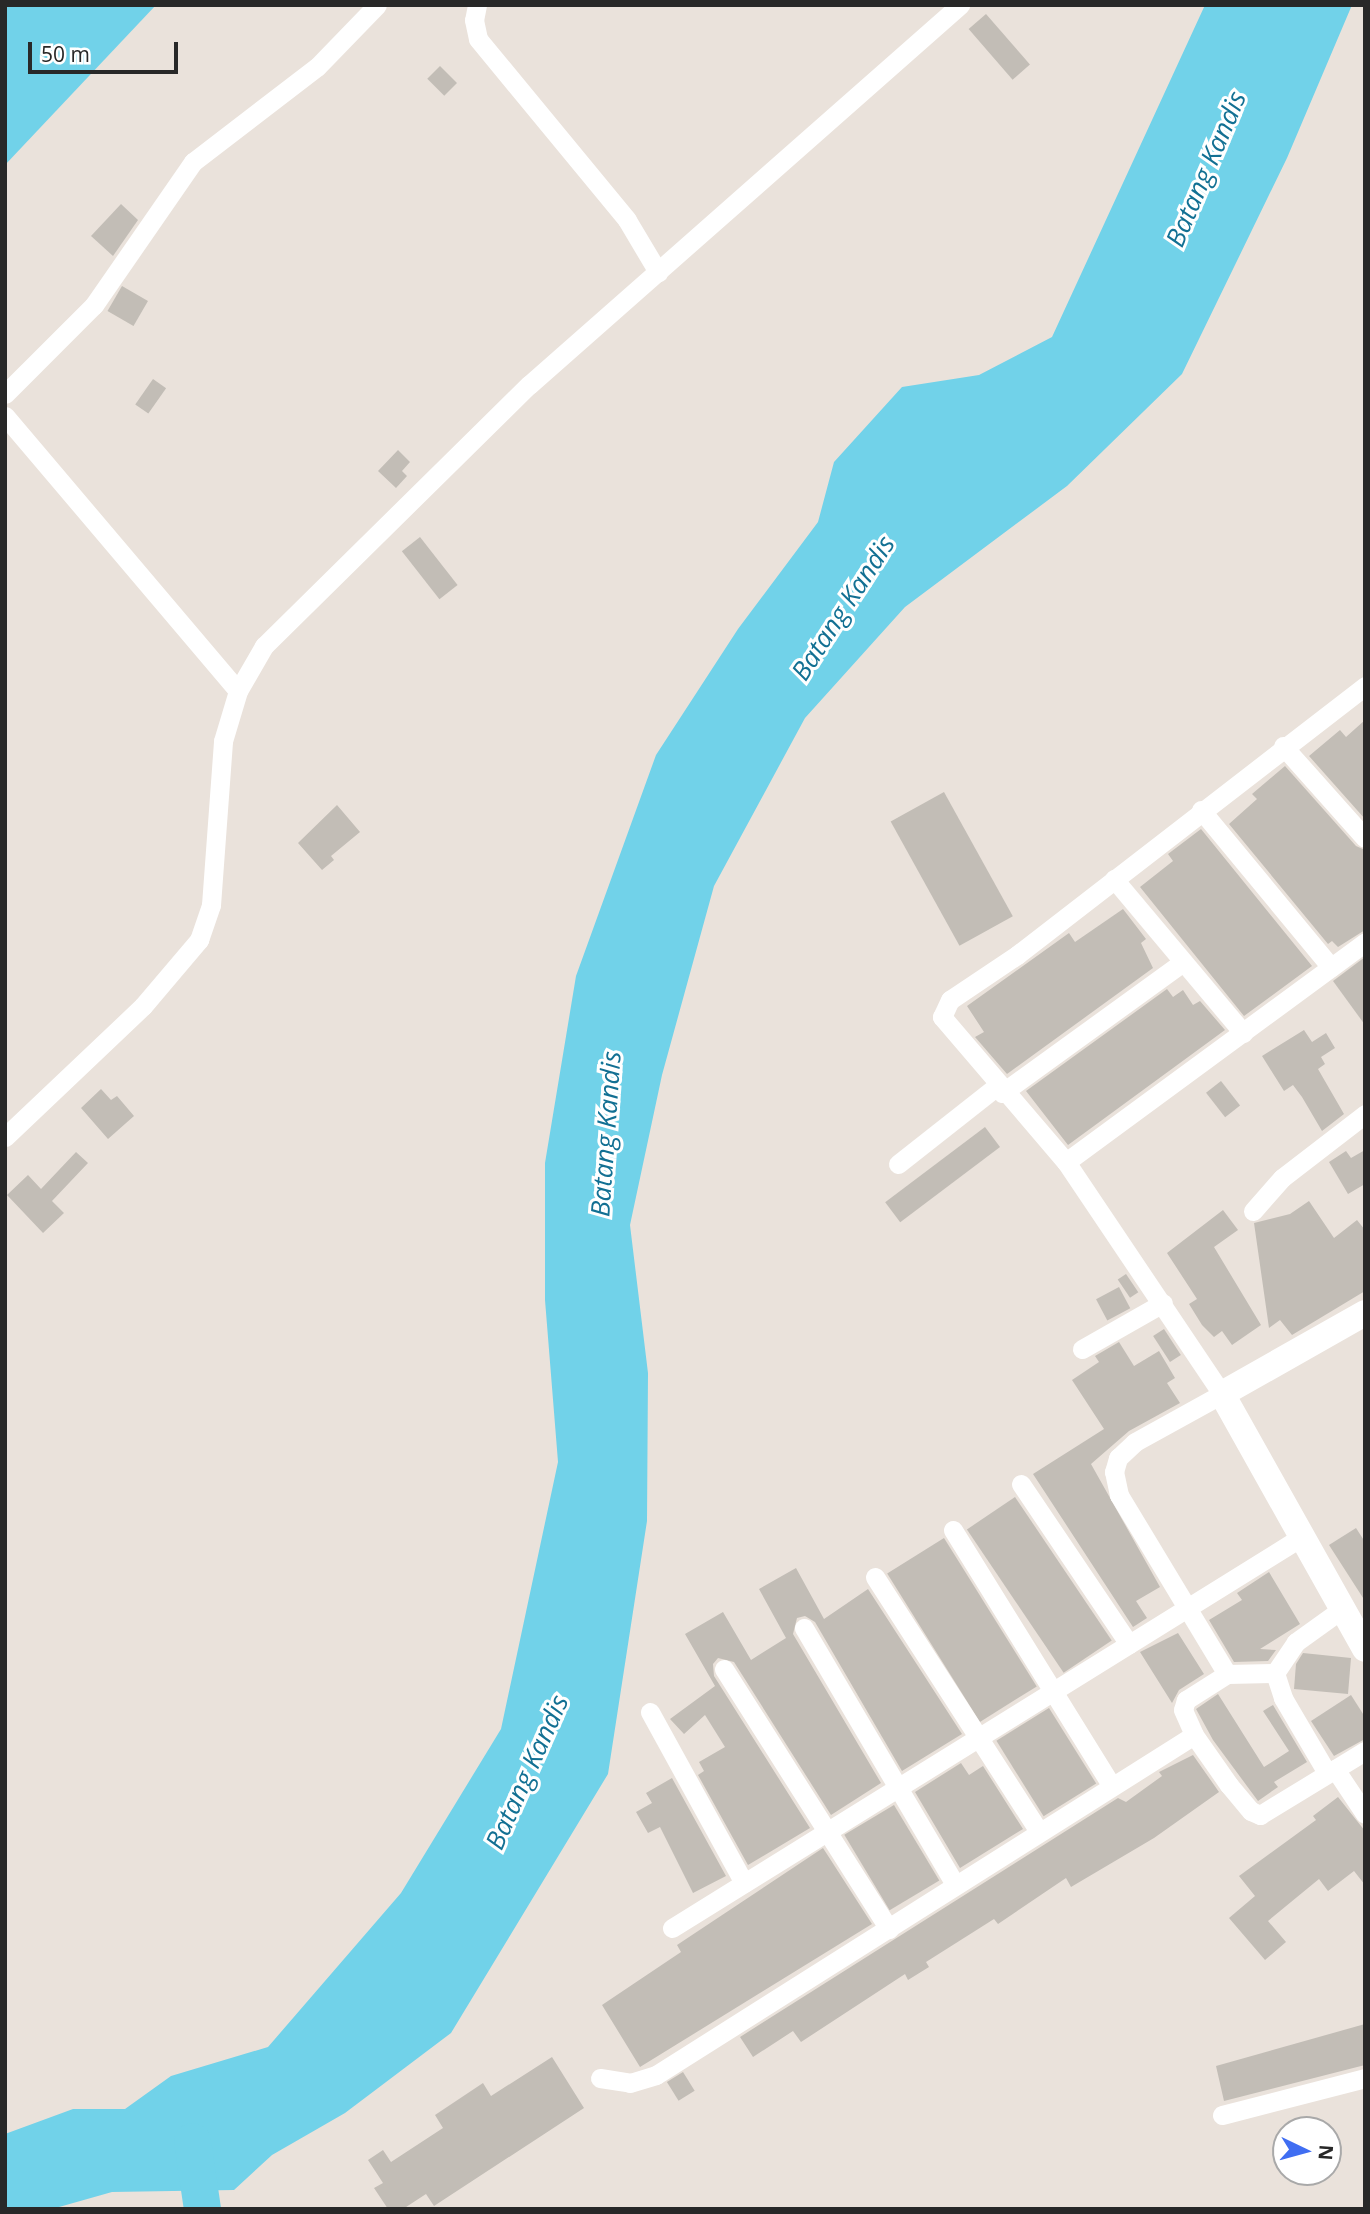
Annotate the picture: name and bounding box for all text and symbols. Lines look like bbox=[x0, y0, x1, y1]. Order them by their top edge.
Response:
scale bar bbox=[32, 28, 182, 72]
text: 50 m bbox=[41, 40, 90, 68]
water label: Batang Kandis bbox=[1159, 87, 1253, 251]
water label: Batang Kandis bbox=[785, 530, 901, 686]
water label: Batang Kandis bbox=[585, 1050, 627, 1218]
water label: Batang Kandis bbox=[479, 1690, 575, 1854]
north arrow bbox=[1272, 2116, 1342, 2186]
text: N bbox=[1312, 2144, 1340, 2161]

